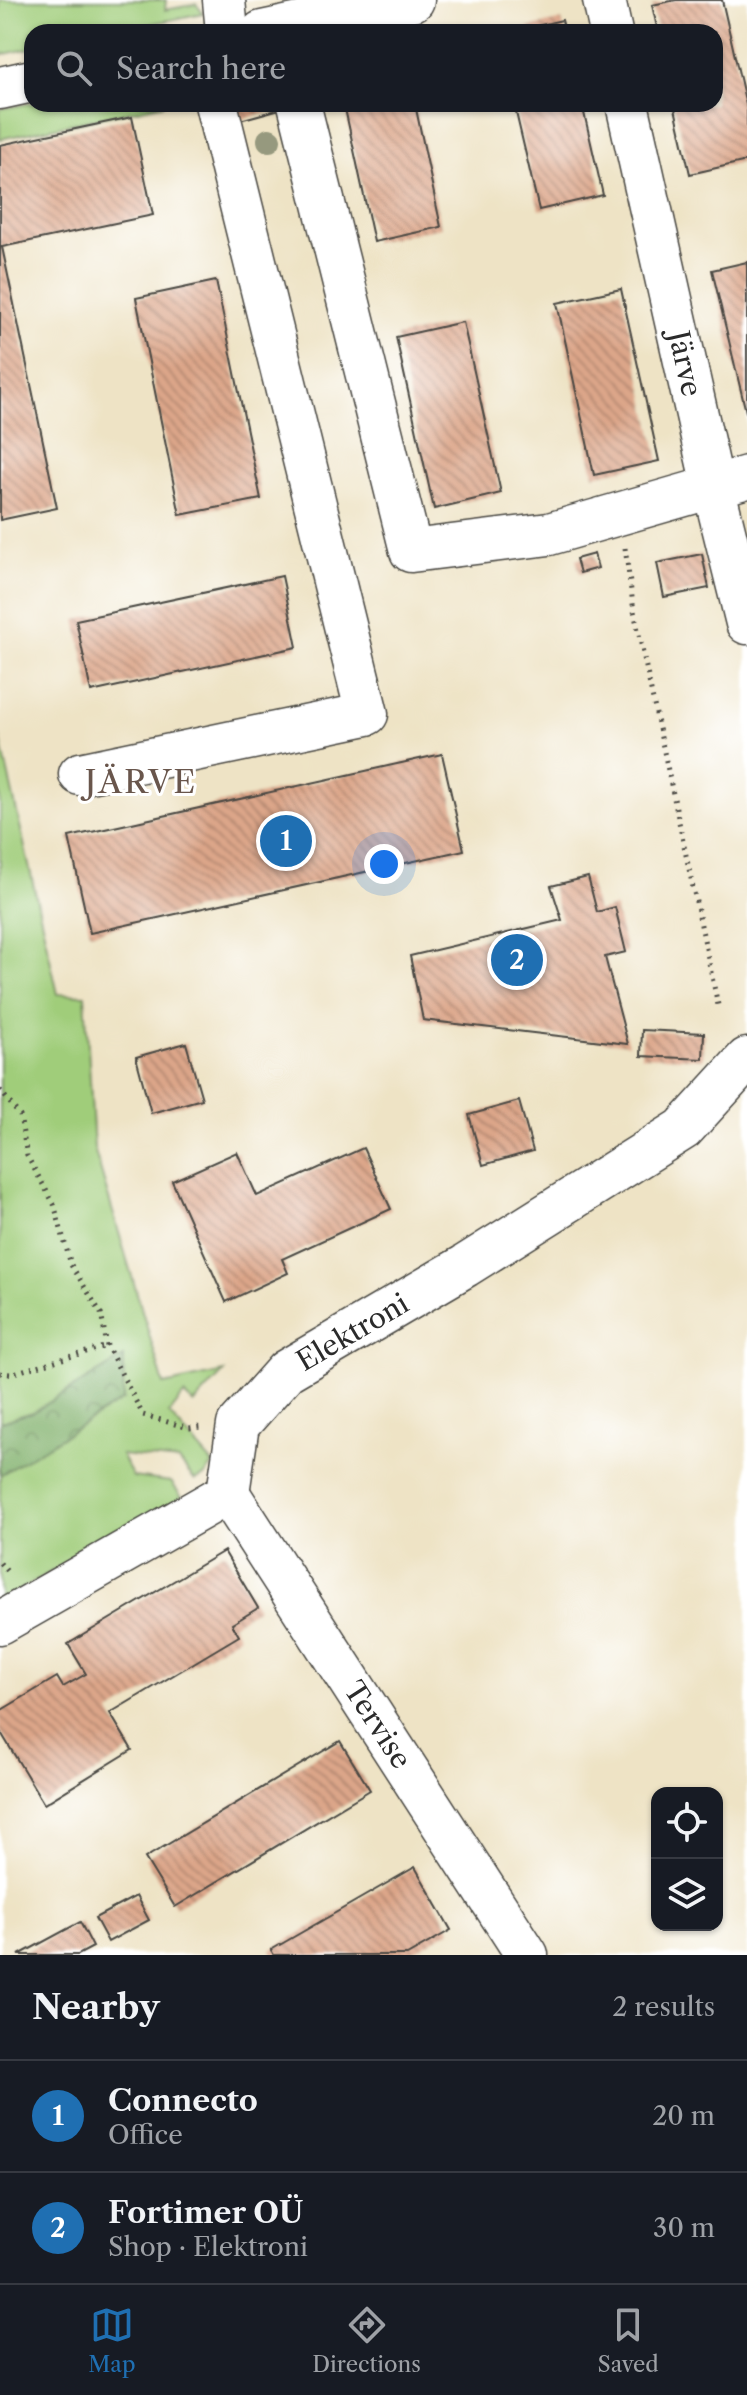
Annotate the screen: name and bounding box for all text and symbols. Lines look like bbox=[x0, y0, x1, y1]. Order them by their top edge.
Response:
search box bbox=[24, 24, 723, 112]
icon: search bbox=[52, 46, 96, 90]
text: Search here bbox=[116, 50, 286, 87]
street label: Järve bbox=[661, 324, 709, 400]
district label: JÄRVE bbox=[80, 762, 197, 801]
pin: 1 bbox=[260, 811, 312, 871]
your location bbox=[364, 844, 404, 884]
pin: 2 bbox=[491, 930, 543, 990]
street label: Elektroni bbox=[290, 1286, 414, 1378]
street label: Tervise bbox=[337, 1675, 419, 1775]
map controls bbox=[651, 1787, 723, 1931]
button: locate bbox=[651, 1787, 723, 1859]
button: layers bbox=[651, 1859, 723, 1931]
text: Nearby bbox=[32, 1986, 160, 2028]
text: 2 results bbox=[612, 1991, 715, 2023]
text: Connecto bbox=[108, 2082, 258, 2119]
text: 1 bbox=[52, 2100, 64, 2132]
text: 20 m bbox=[652, 2100, 715, 2132]
text: Office bbox=[108, 2119, 183, 2151]
text: Fortimer OÜ bbox=[108, 2194, 303, 2231]
text: 2 bbox=[50, 2212, 66, 2244]
text: 30 m bbox=[653, 2212, 715, 2244]
text: Shop · Elektroni bbox=[108, 2231, 308, 2263]
tab: Map bbox=[88, 2303, 136, 2378]
tab: Directions bbox=[312, 2303, 421, 2378]
tab: Saved bbox=[598, 2303, 659, 2378]

